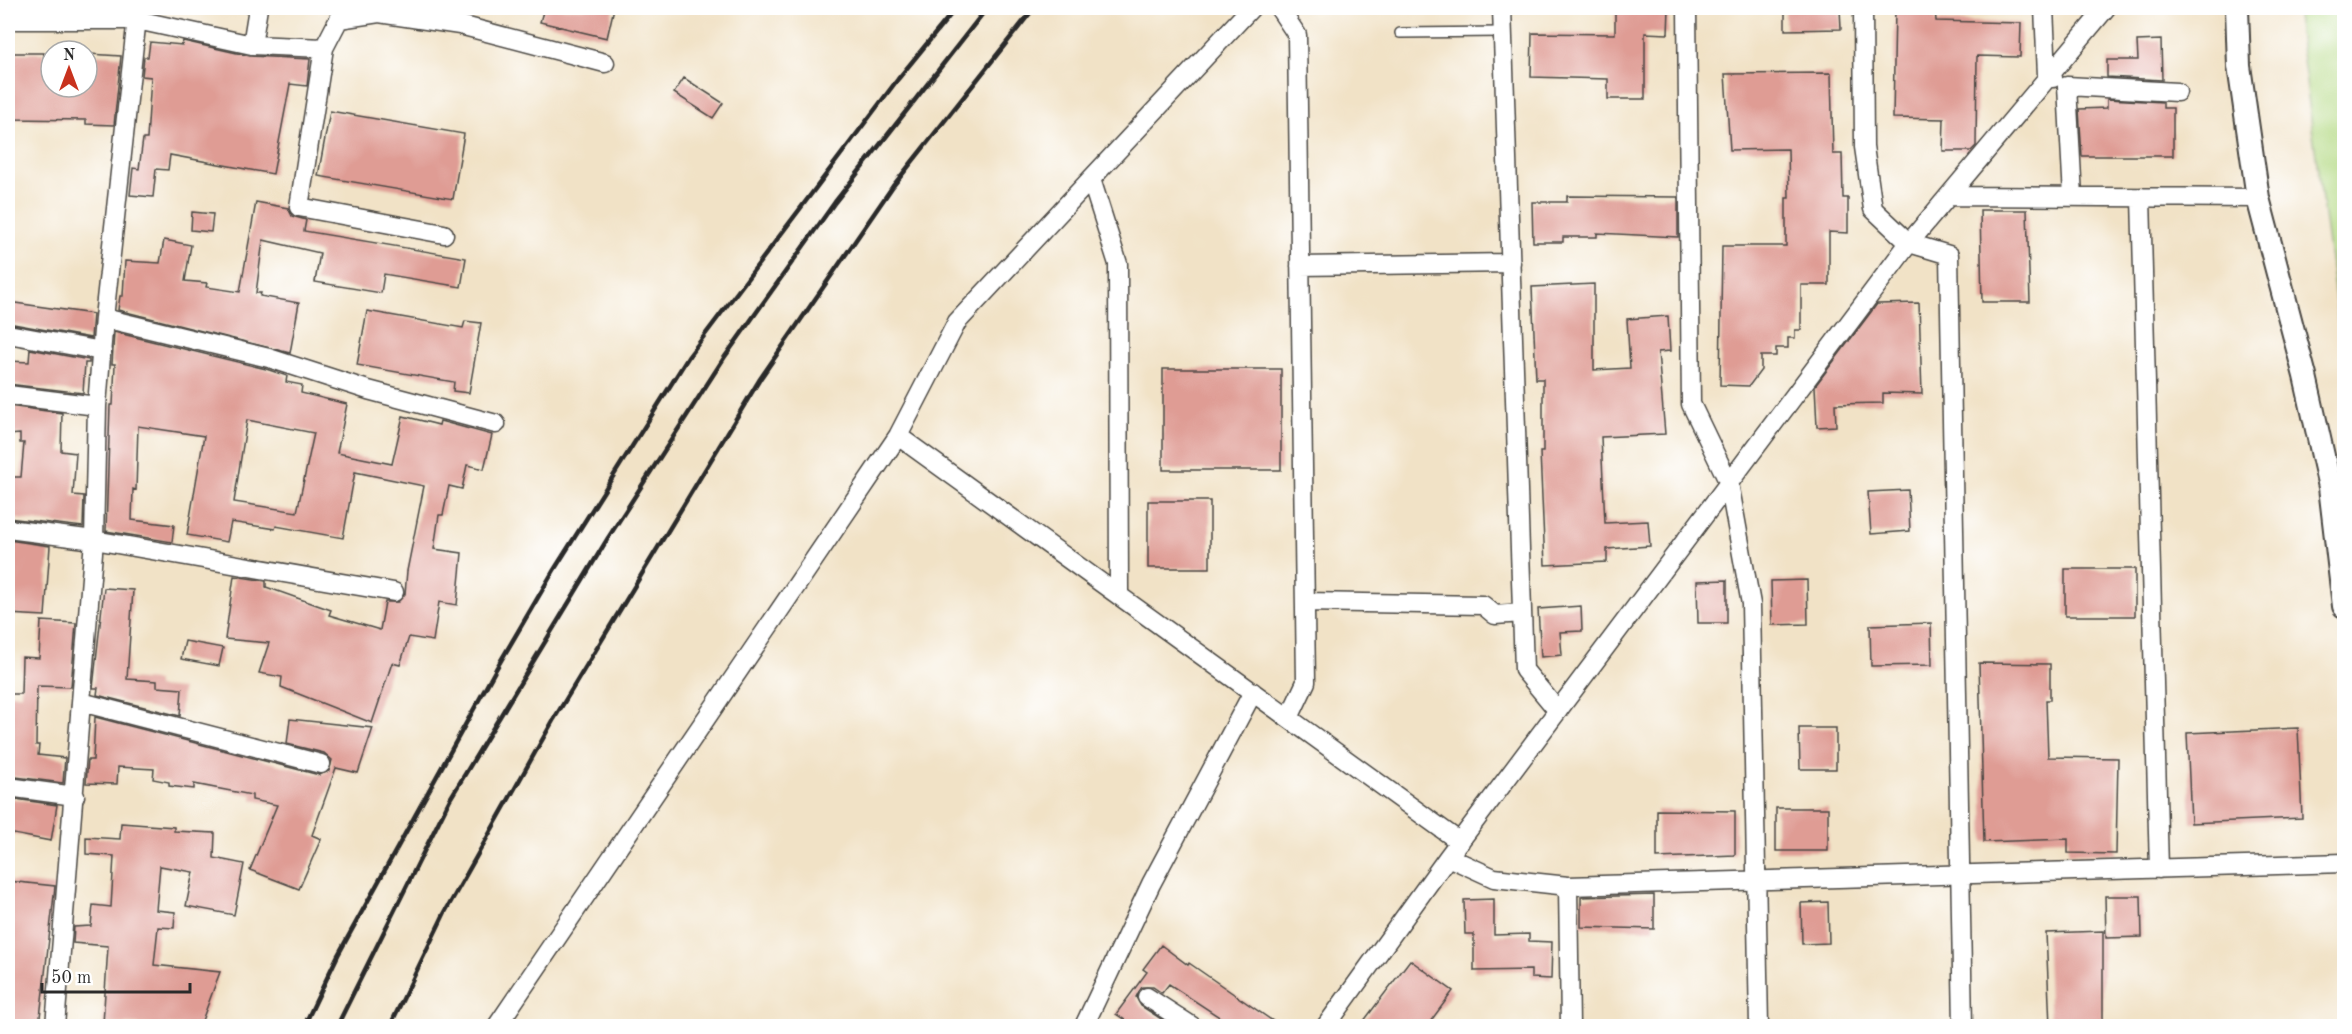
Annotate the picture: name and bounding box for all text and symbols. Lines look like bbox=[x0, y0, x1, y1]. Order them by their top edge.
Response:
north arrow bbox=[39, 39, 99, 99]
text: N bbox=[63, 48, 76, 64]
scale bar bbox=[42, 956, 190, 994]
text: 50 m bbox=[51, 969, 91, 987]

